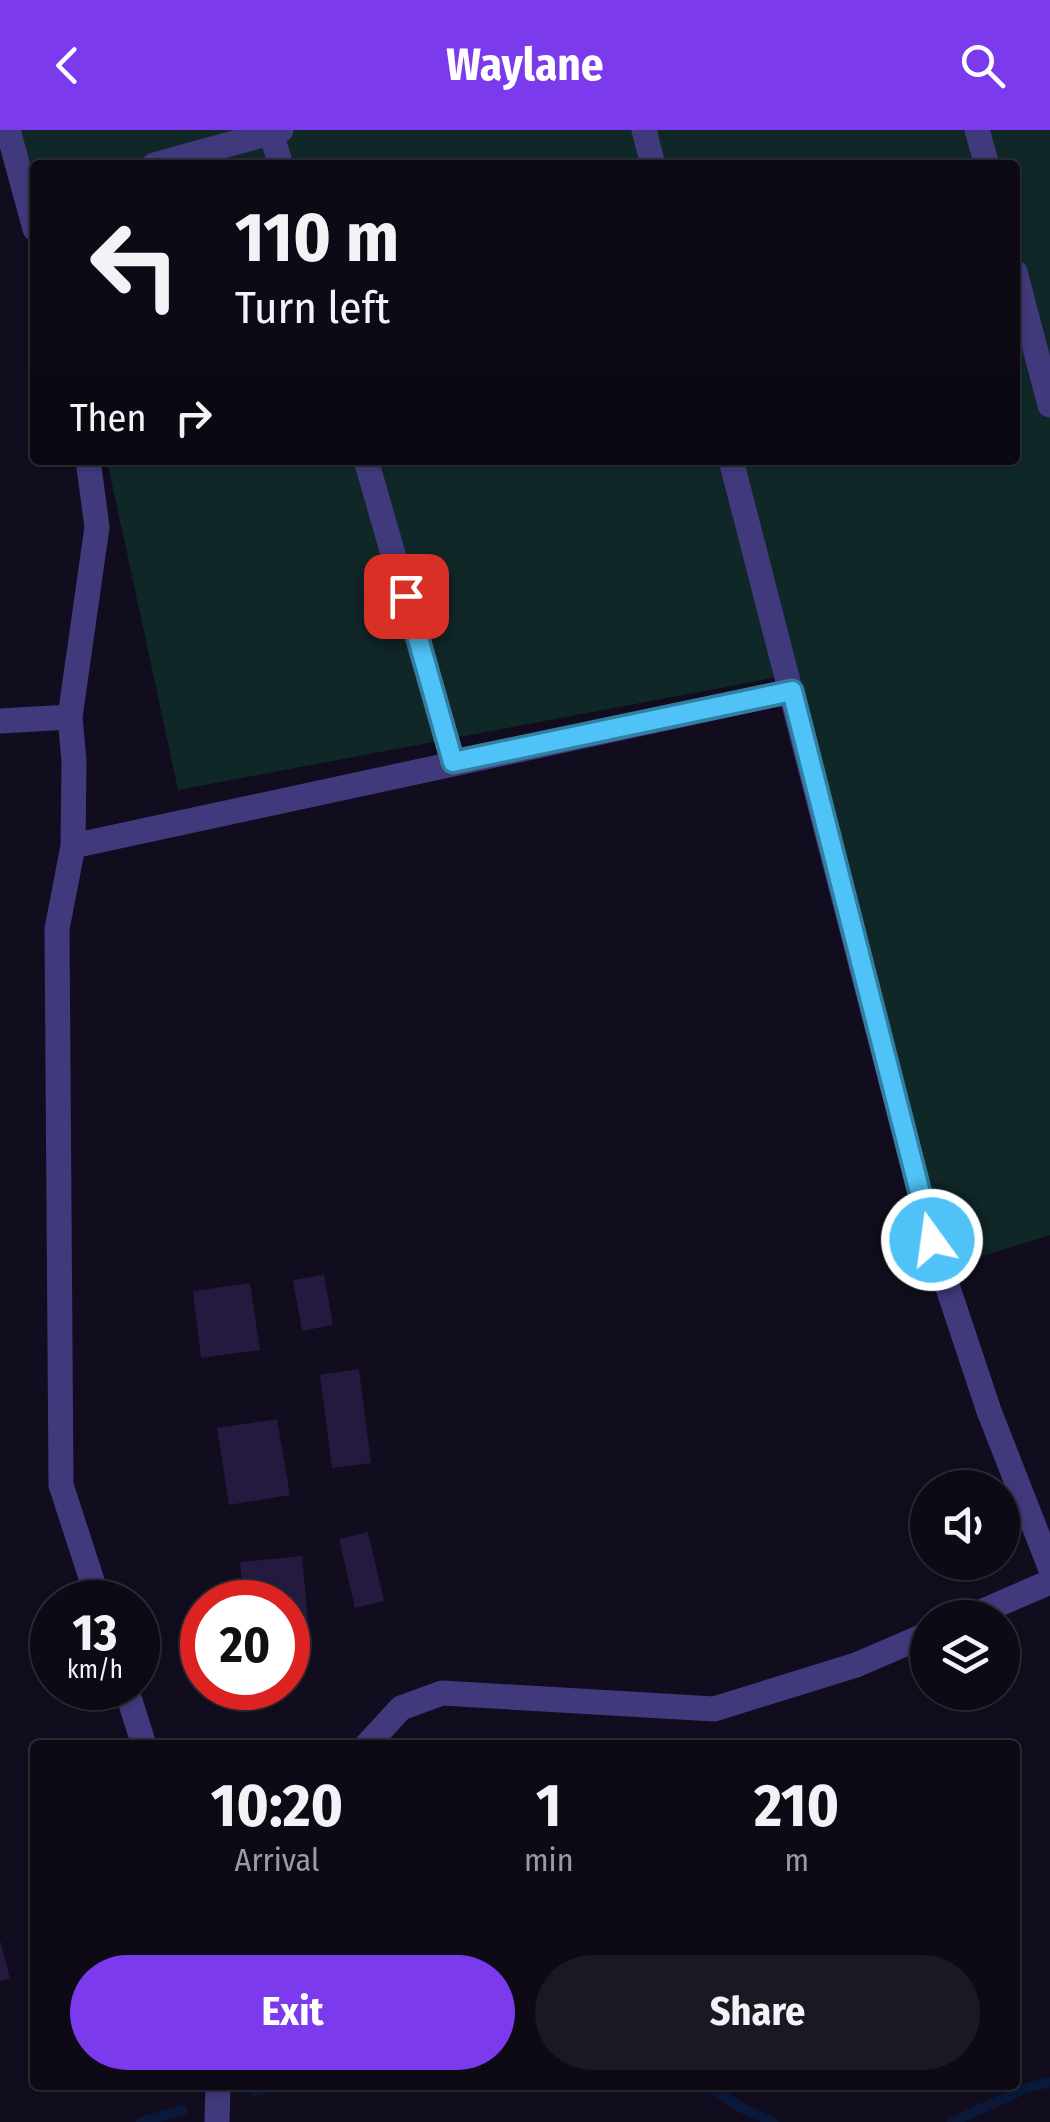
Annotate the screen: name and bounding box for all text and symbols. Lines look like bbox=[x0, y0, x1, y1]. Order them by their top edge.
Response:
icon: back bbox=[40, 38, 95, 93]
text: Waylane bbox=[446, 38, 604, 92]
icon: search bbox=[955, 38, 1010, 93]
text: 110 m bbox=[235, 196, 399, 280]
icon: left bbox=[70, 200, 200, 330]
text: Turn left bbox=[235, 281, 390, 335]
icon: right bbox=[166, 390, 221, 445]
text: Then bbox=[70, 395, 146, 441]
pin bbox=[364, 554, 449, 639]
icon: arrive bbox=[379, 569, 434, 624]
position arrow bbox=[880, 1188, 984, 1292]
map controls bbox=[910, 1470, 1020, 1710]
button: sound bbox=[910, 1470, 1020, 1580]
speed limit sign: 20 bbox=[180, 1580, 310, 1710]
button: layers bbox=[910, 1600, 1020, 1710]
text: 13 bbox=[73, 1603, 117, 1663]
text: km/h bbox=[67, 1655, 123, 1685]
text: 10:20 bbox=[211, 1770, 343, 1842]
text: 1 bbox=[536, 1770, 561, 1842]
text: 210 bbox=[754, 1770, 839, 1842]
text: Arrival bbox=[235, 1841, 319, 1879]
text: min bbox=[524, 1841, 574, 1879]
text: m bbox=[784, 1841, 809, 1879]
button: Exit bbox=[70, 1955, 515, 2070]
button: Share bbox=[535, 1955, 980, 2070]

